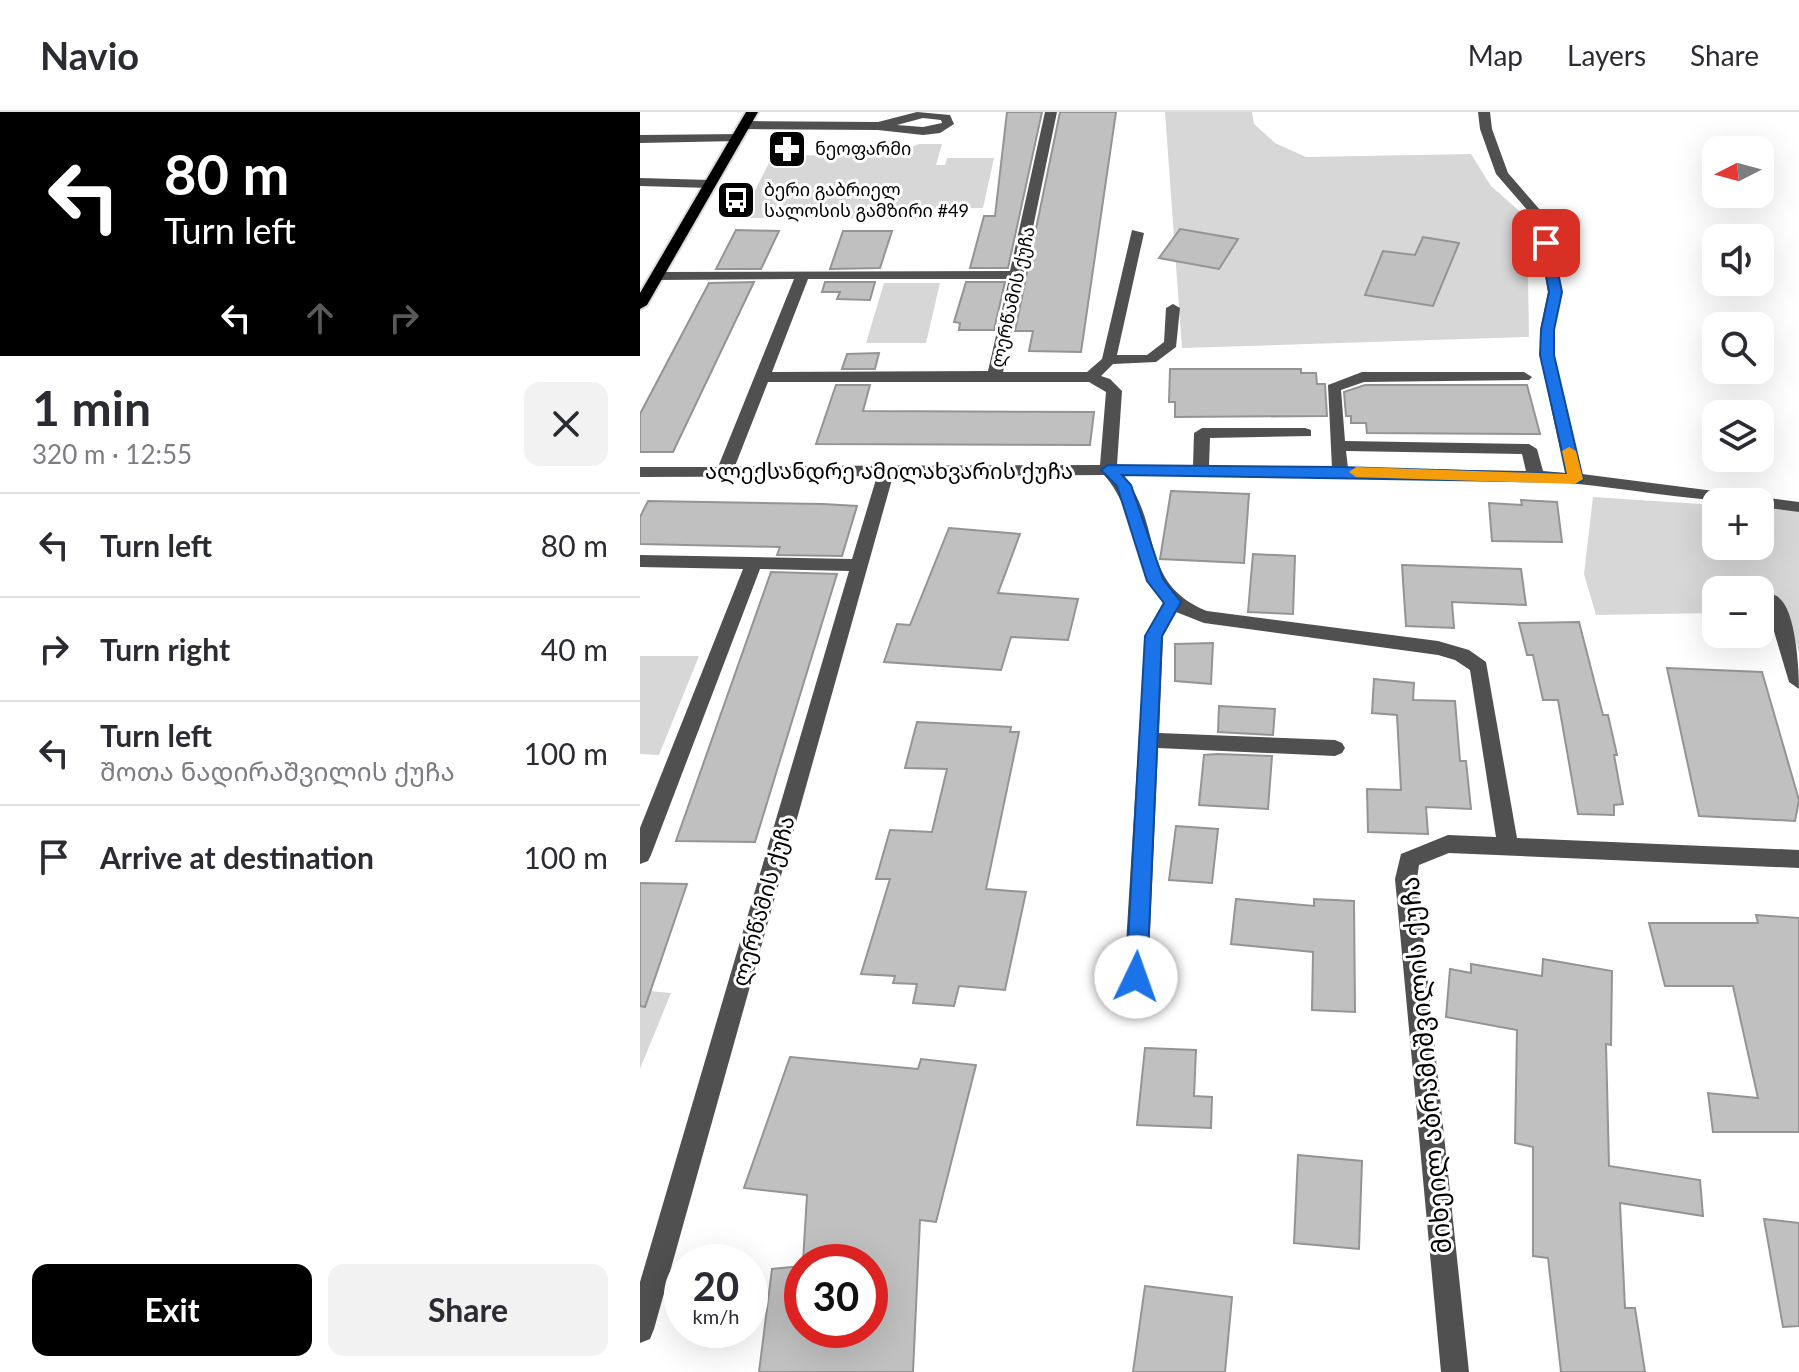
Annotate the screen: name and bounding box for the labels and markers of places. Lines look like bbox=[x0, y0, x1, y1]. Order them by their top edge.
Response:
pharmacy icon: ნეოფარმი bbox=[766, 128, 808, 170]
place label: ნეოფარმი bbox=[815, 137, 911, 160]
place label: ბერი გაბრიელ სალოსის გამზირი #49 bbox=[764, 178, 969, 222]
bus stop icon: ბერი გაბრიელ სალოსის გამზირი #49 bbox=[715, 179, 757, 221]
pin bbox=[1512, 209, 1580, 277]

